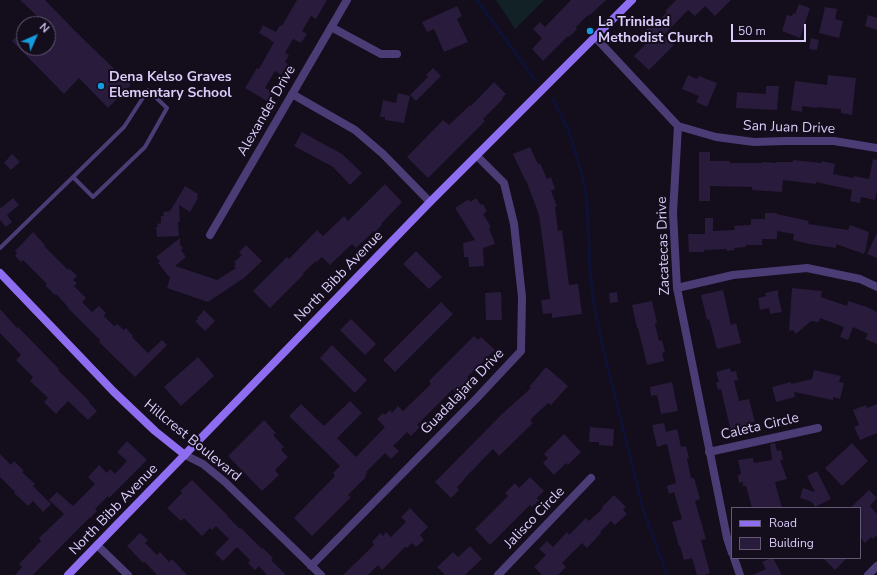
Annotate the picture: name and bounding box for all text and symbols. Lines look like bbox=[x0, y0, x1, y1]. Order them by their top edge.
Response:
place label: La Trinidad Methodist Church bbox=[598, 15, 713, 48]
north arrow bbox=[16, 16, 56, 56]
scale bar bbox=[733, 16, 808, 42]
text: N bbox=[36, 20, 52, 36]
text: 50 m bbox=[738, 23, 766, 39]
marker: La Trinidad Methodist Church bbox=[585, 26, 595, 36]
street label: Alexander Drive bbox=[234, 63, 300, 159]
place label: Dena Kelso Graves Elementary School bbox=[109, 70, 232, 102]
marker: Dena Kelso Graves Elementary School bbox=[96, 81, 106, 91]
street label: San Juan Drive bbox=[743, 118, 835, 138]
street label: Zacatecas Drive bbox=[654, 196, 674, 296]
street label: North Bibb Avenue bbox=[291, 228, 387, 326]
street label: Guadalajara Drive bbox=[418, 346, 508, 438]
street label: Hillcrest Boulevard bbox=[140, 397, 244, 485]
street label: Caleta Circle bbox=[719, 410, 801, 444]
street label: North Bibb Avenue bbox=[66, 461, 162, 559]
street label: Jalisco Circle bbox=[501, 484, 569, 552]
legend bbox=[731, 507, 861, 559]
text: Road bbox=[769, 515, 797, 531]
text: Building bbox=[769, 535, 814, 551]

